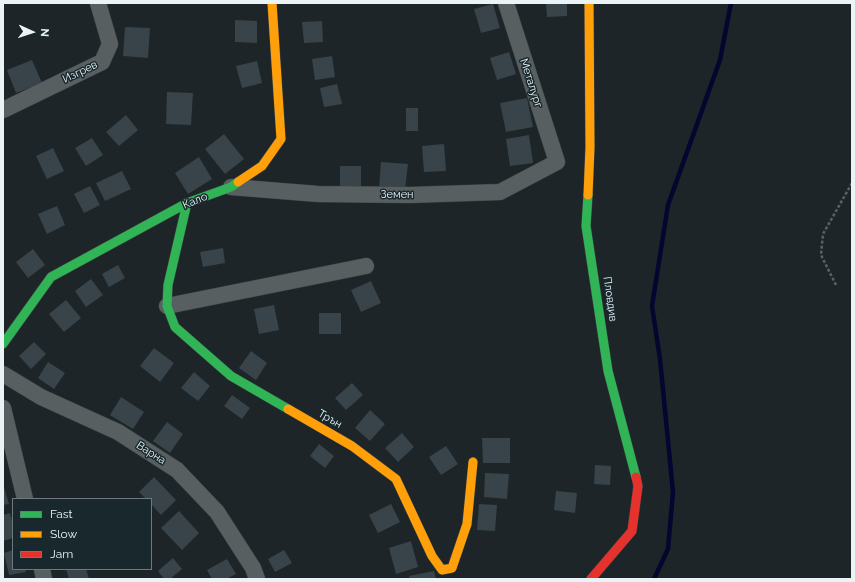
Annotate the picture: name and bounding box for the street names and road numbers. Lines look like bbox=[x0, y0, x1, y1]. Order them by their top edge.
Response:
street label: Металург bbox=[517, 57, 545, 109]
street label: Изгрев bbox=[60, 58, 100, 86]
street label: Земен bbox=[380, 188, 414, 202]
street label: Кало bbox=[181, 190, 209, 212]
street label: Пловдив bbox=[600, 276, 620, 322]
street label: Трън bbox=[316, 407, 344, 431]
street label: Варна bbox=[134, 439, 168, 467]

